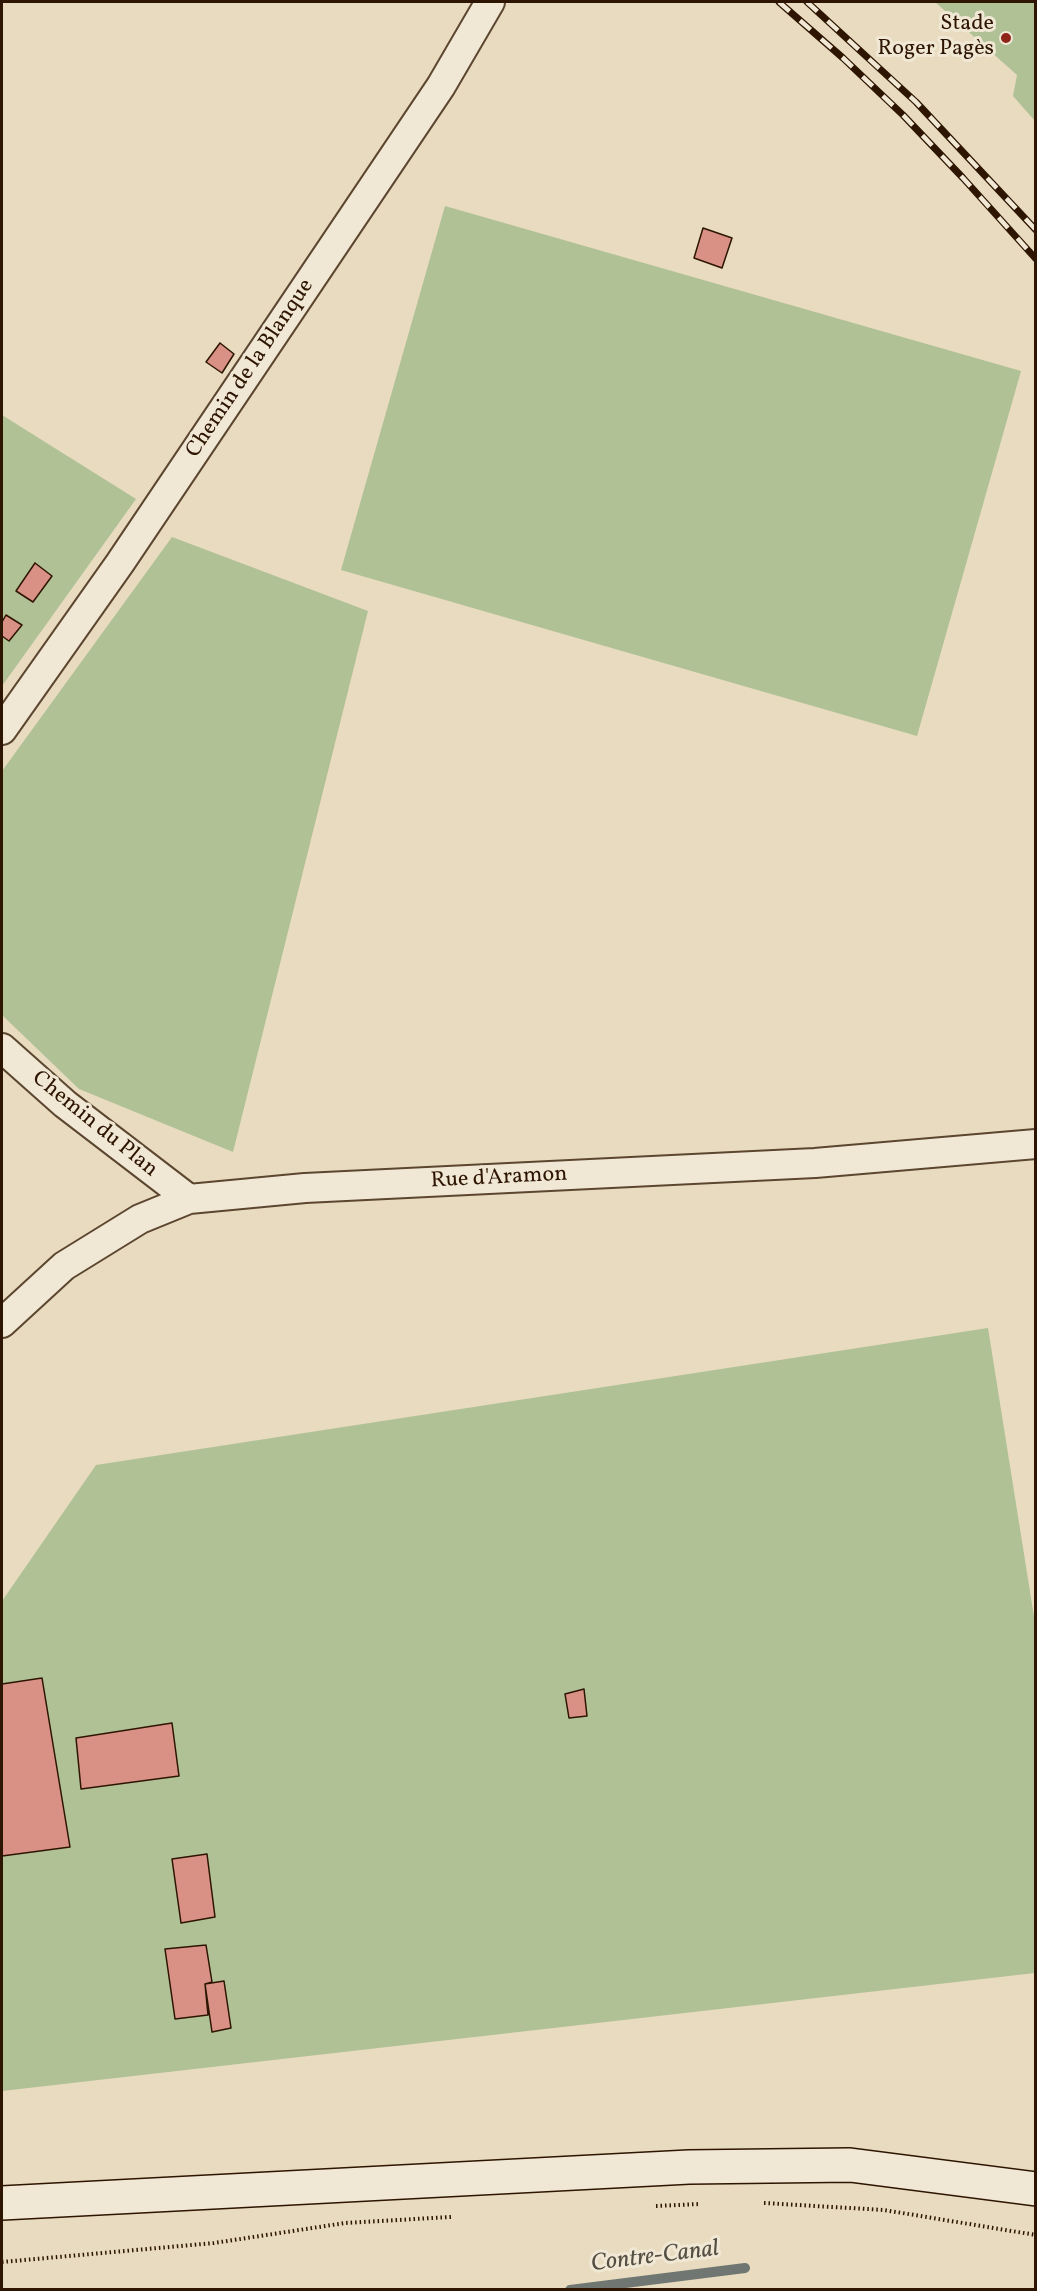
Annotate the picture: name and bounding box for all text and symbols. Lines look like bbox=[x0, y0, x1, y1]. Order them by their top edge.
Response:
place label: Stade Roger Pagès bbox=[878, 12, 994, 63]
marker: Stade Roger Pagès bbox=[999, 31, 1013, 45]
street label: Chemin de la Blanque bbox=[181, 275, 321, 463]
street label: Chemin du Plan bbox=[26, 1066, 162, 1184]
street label: Rue d'Aramon bbox=[430, 1162, 568, 1196]
water label: Contre-Canal bbox=[589, 2236, 721, 2280]

